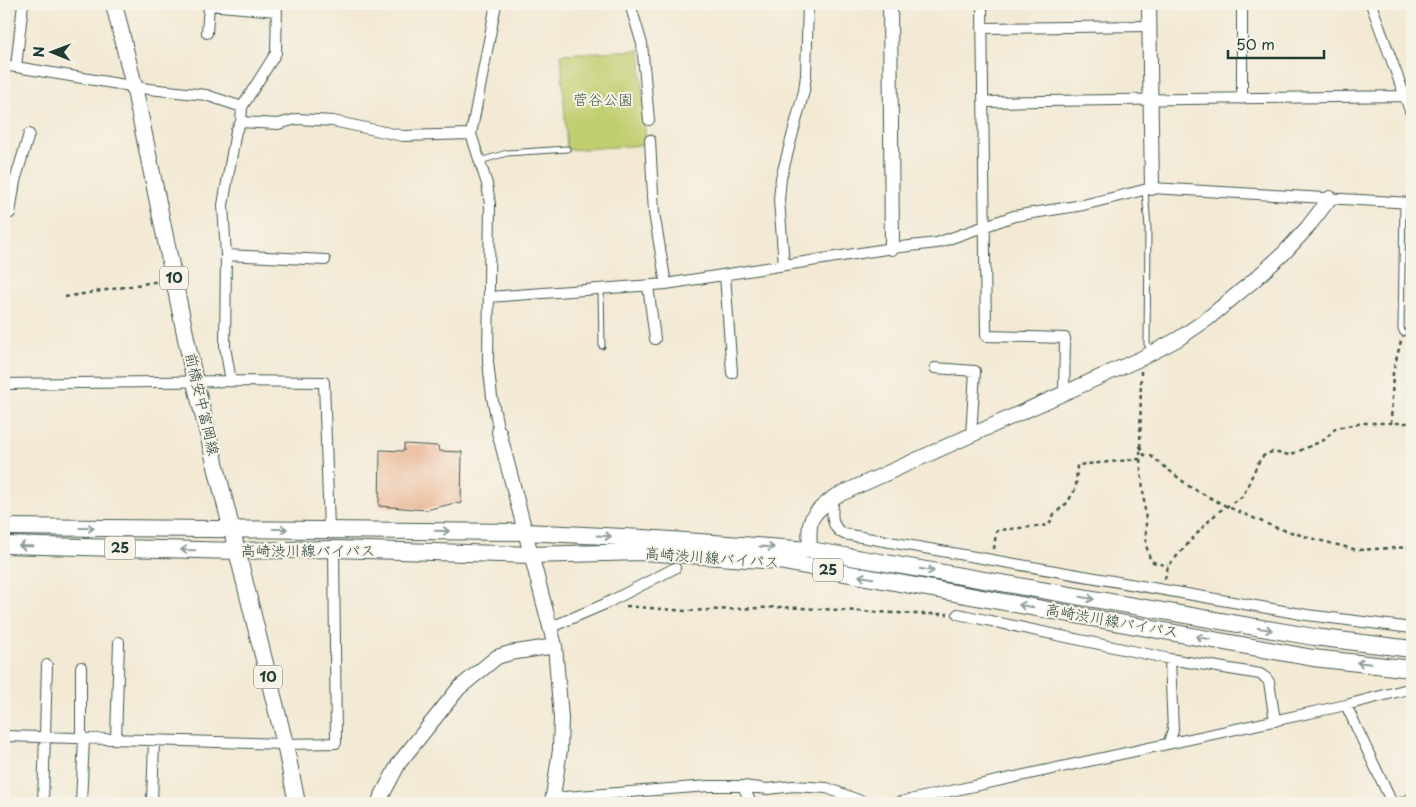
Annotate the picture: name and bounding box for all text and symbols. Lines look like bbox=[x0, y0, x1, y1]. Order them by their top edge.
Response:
north arrow bbox=[28, 28, 78, 78]
scale bar bbox=[1228, 28, 1325, 60]
text: 50 m bbox=[1236, 32, 1275, 55]
text: N bbox=[28, 46, 49, 57]
park label: 菅谷公園 bbox=[573, 87, 633, 110]
road number: 10 bbox=[160, 266, 188, 290]
street label: 前橋安中富岡線 bbox=[180, 350, 226, 457]
one-way arrow bbox=[79, 523, 95, 532]
one-way arrow bbox=[271, 524, 287, 534]
one-way arrow bbox=[434, 526, 450, 536]
one-way arrow bbox=[596, 532, 612, 541]
road number: 25 bbox=[105, 536, 135, 560]
street label: 高崎渋川線バイパス bbox=[241, 538, 375, 561]
street label: 高崎渋川線バイパス bbox=[644, 540, 780, 573]
one-way arrow bbox=[18, 541, 34, 551]
one-way arrow bbox=[758, 542, 774, 551]
one-way arrow bbox=[180, 545, 196, 555]
road number: 25 bbox=[813, 558, 843, 582]
one-way arrow bbox=[919, 566, 935, 576]
one-way arrow bbox=[859, 571, 875, 581]
one-way arrow bbox=[1079, 593, 1095, 603]
street label: 高崎渋川線バイパス bbox=[1044, 597, 1181, 643]
one-way arrow bbox=[1019, 600, 1035, 610]
one-way arrow bbox=[1256, 624, 1272, 634]
one-way arrow bbox=[1196, 632, 1212, 642]
one-way arrow bbox=[1356, 658, 1372, 668]
road number: 10 bbox=[254, 666, 282, 689]

